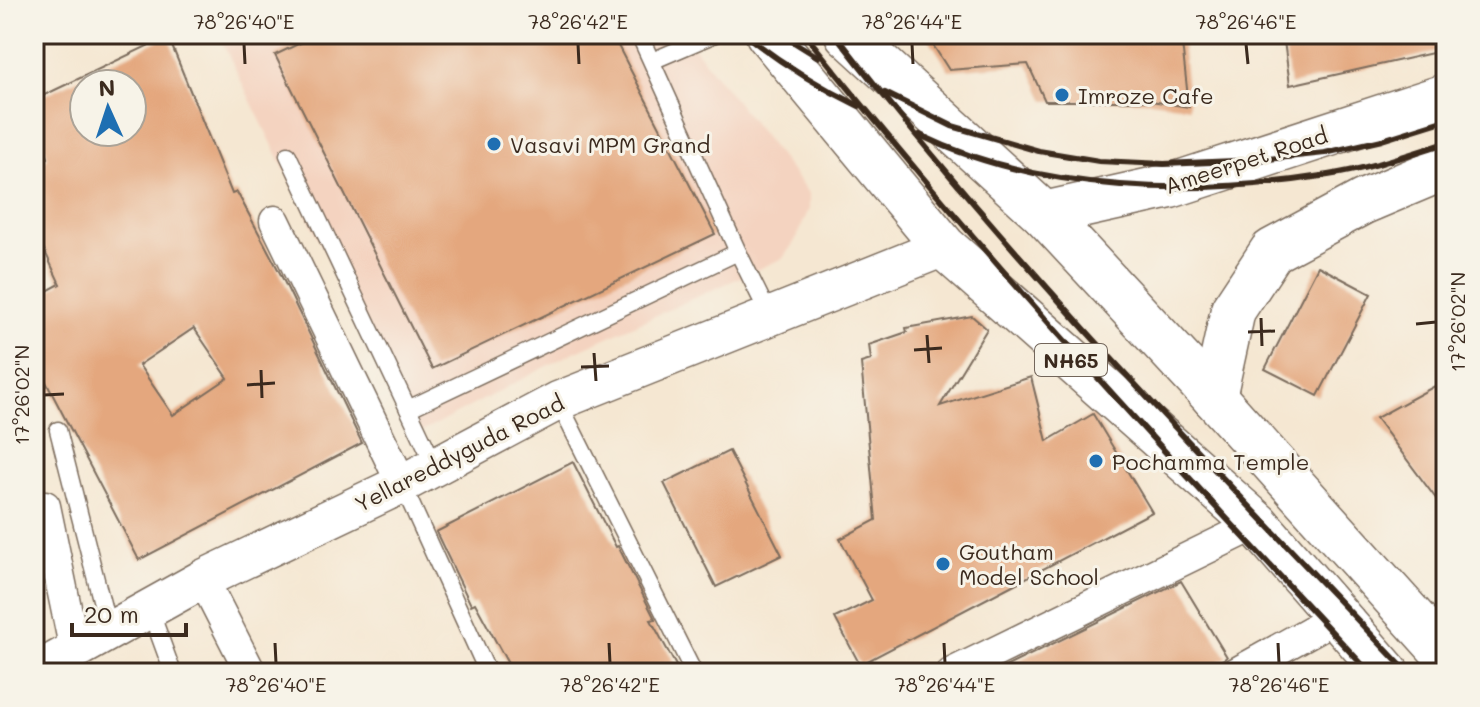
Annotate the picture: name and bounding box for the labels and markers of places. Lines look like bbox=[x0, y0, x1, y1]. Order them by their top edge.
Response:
place label: Imroze Cafe bbox=[1078, 81, 1214, 110]
marker: Imroze Cafe bbox=[1053, 86, 1071, 104]
place label: Vasavi MPM Grand bbox=[510, 130, 710, 159]
marker: Vasavi MPM Grand bbox=[485, 135, 503, 153]
place label: Pochamma Temple bbox=[1112, 447, 1309, 476]
marker: Pochamma Temple bbox=[1087, 452, 1105, 470]
place label: Goutham Model School bbox=[959, 537, 1099, 591]
marker: Goutham Model School bbox=[934, 555, 952, 573]

